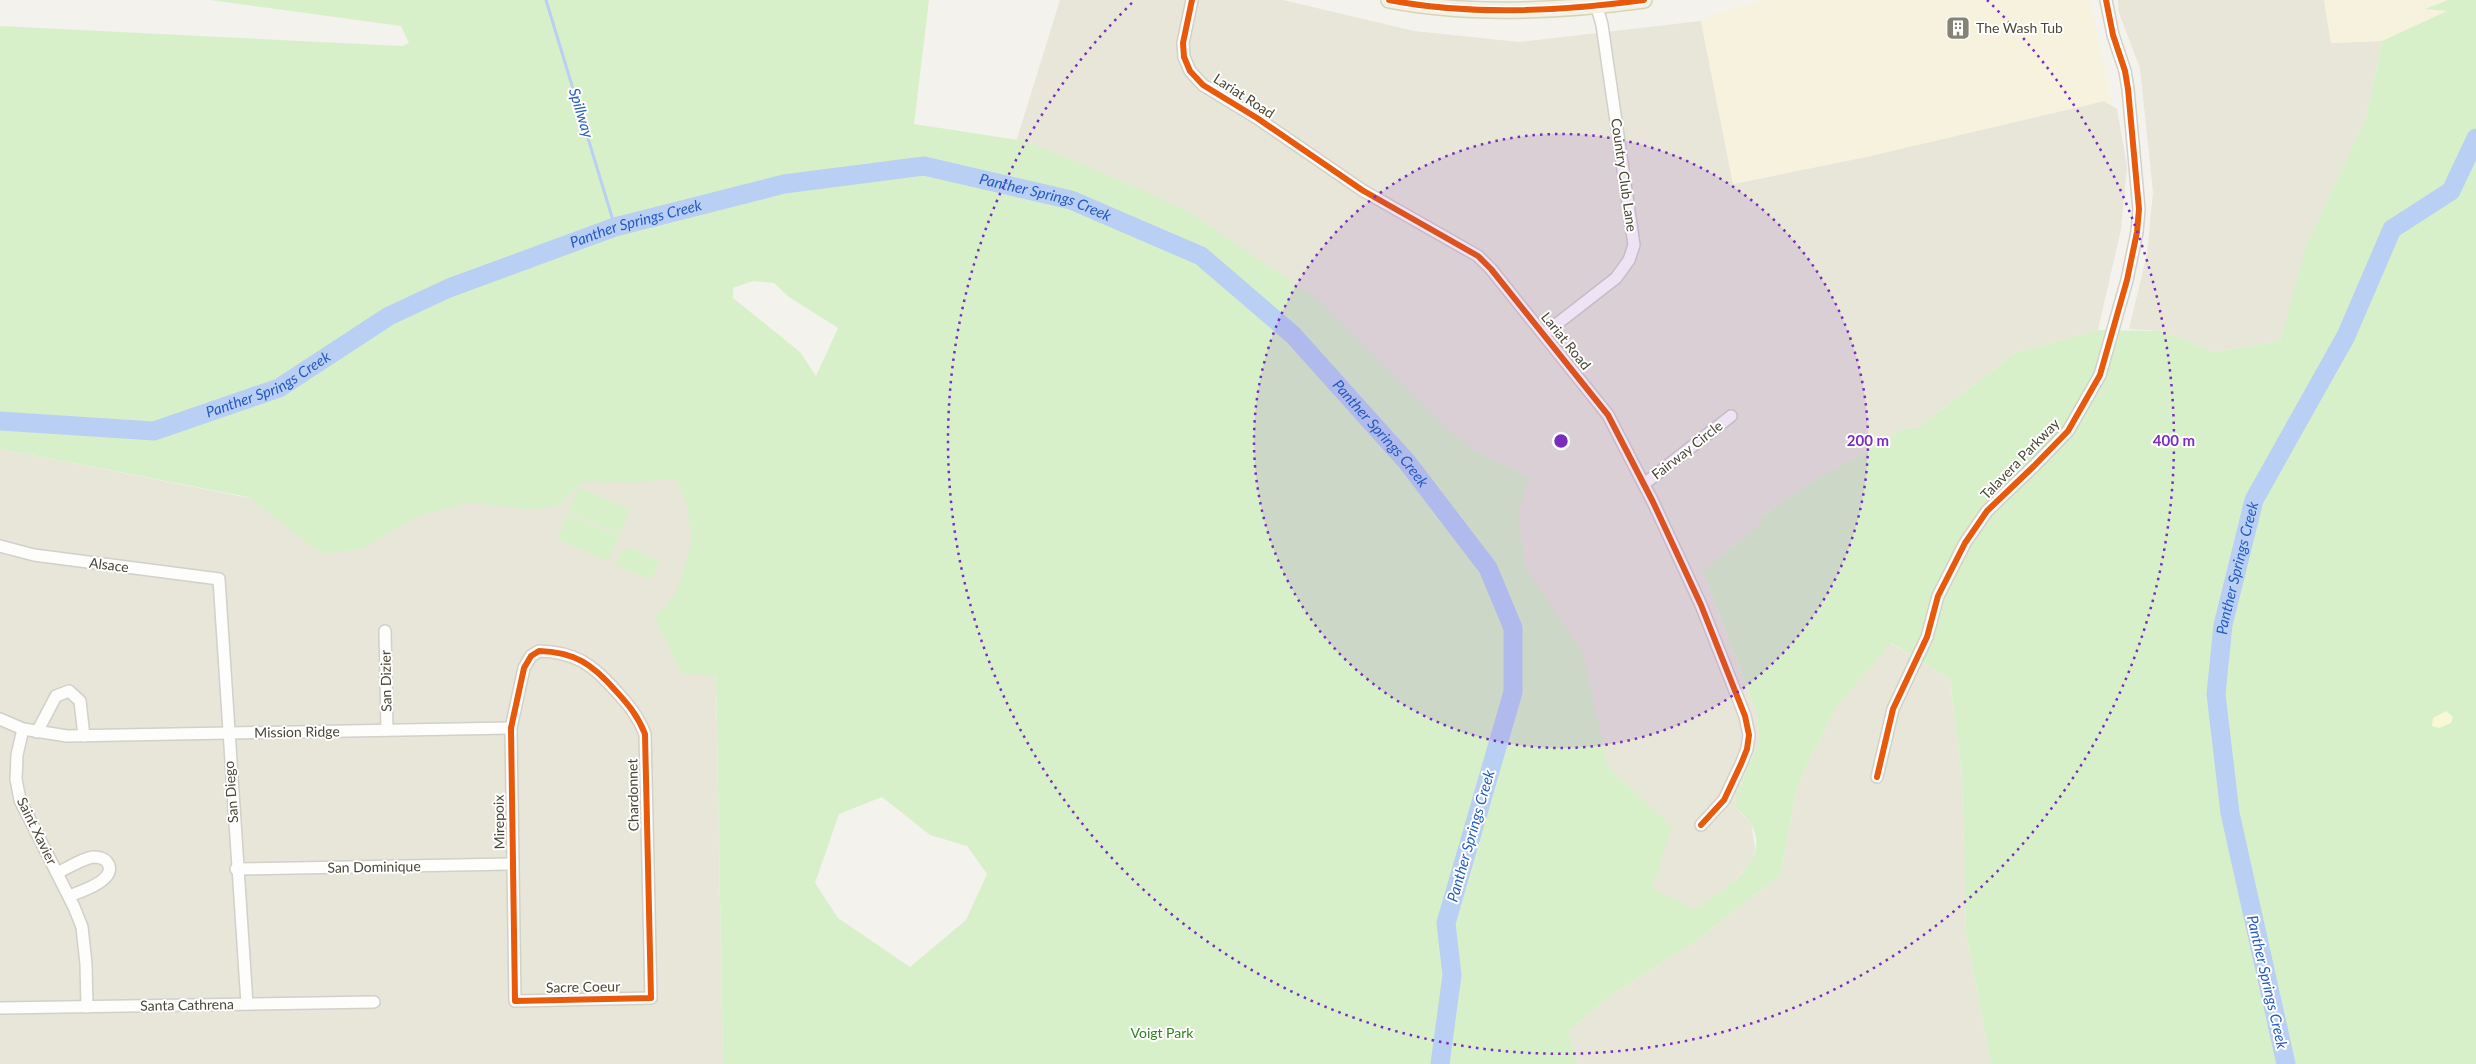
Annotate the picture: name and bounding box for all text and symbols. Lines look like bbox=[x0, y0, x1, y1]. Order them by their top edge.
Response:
building icon: The Wash Tub bbox=[1945, 15, 1971, 41]
place label: The Wash Tub bbox=[1976, 19, 2063, 36]
street label: Lariat Road bbox=[1211, 70, 1278, 122]
water label: Spillway bbox=[566, 86, 598, 141]
street label: Country Club Lane bbox=[1608, 117, 1641, 233]
water label: Panther Springs Creek bbox=[978, 169, 1115, 225]
water label: Panther Springs Creek bbox=[567, 195, 704, 251]
street label: Lariat Road bbox=[1538, 308, 1595, 373]
water label: Panther Springs Creek bbox=[203, 346, 334, 421]
water label: Panther Springs Creek bbox=[1329, 376, 1433, 491]
street label: Talavera Parkway bbox=[1977, 414, 2063, 503]
street label: Fairway Circle bbox=[1648, 417, 1726, 483]
text: 200 m bbox=[1847, 431, 1889, 449]
text: 400 m bbox=[2153, 431, 2195, 449]
centre of rings bbox=[1552, 432, 1570, 450]
water label: Panther Springs Creek bbox=[2212, 499, 2262, 635]
street label: Alsace bbox=[88, 554, 130, 575]
street label: San Dizier bbox=[376, 650, 395, 712]
street label: Mission Ridge bbox=[254, 722, 340, 741]
street label: Chardonnet bbox=[623, 759, 642, 832]
street label: San Diego bbox=[220, 760, 241, 824]
water label: Panther Springs Creek bbox=[1443, 767, 1498, 904]
street label: Saint Xavier bbox=[14, 794, 61, 867]
street label: Mirepoix bbox=[490, 795, 507, 849]
street label: San Dominique bbox=[327, 857, 421, 876]
water label: Panther Springs Creek bbox=[2244, 913, 2292, 1051]
street label: Sacre Coeur bbox=[546, 977, 620, 996]
street label: Santa Cathrena bbox=[140, 995, 234, 1014]
park label: Voigt Park bbox=[1131, 1024, 1194, 1041]

